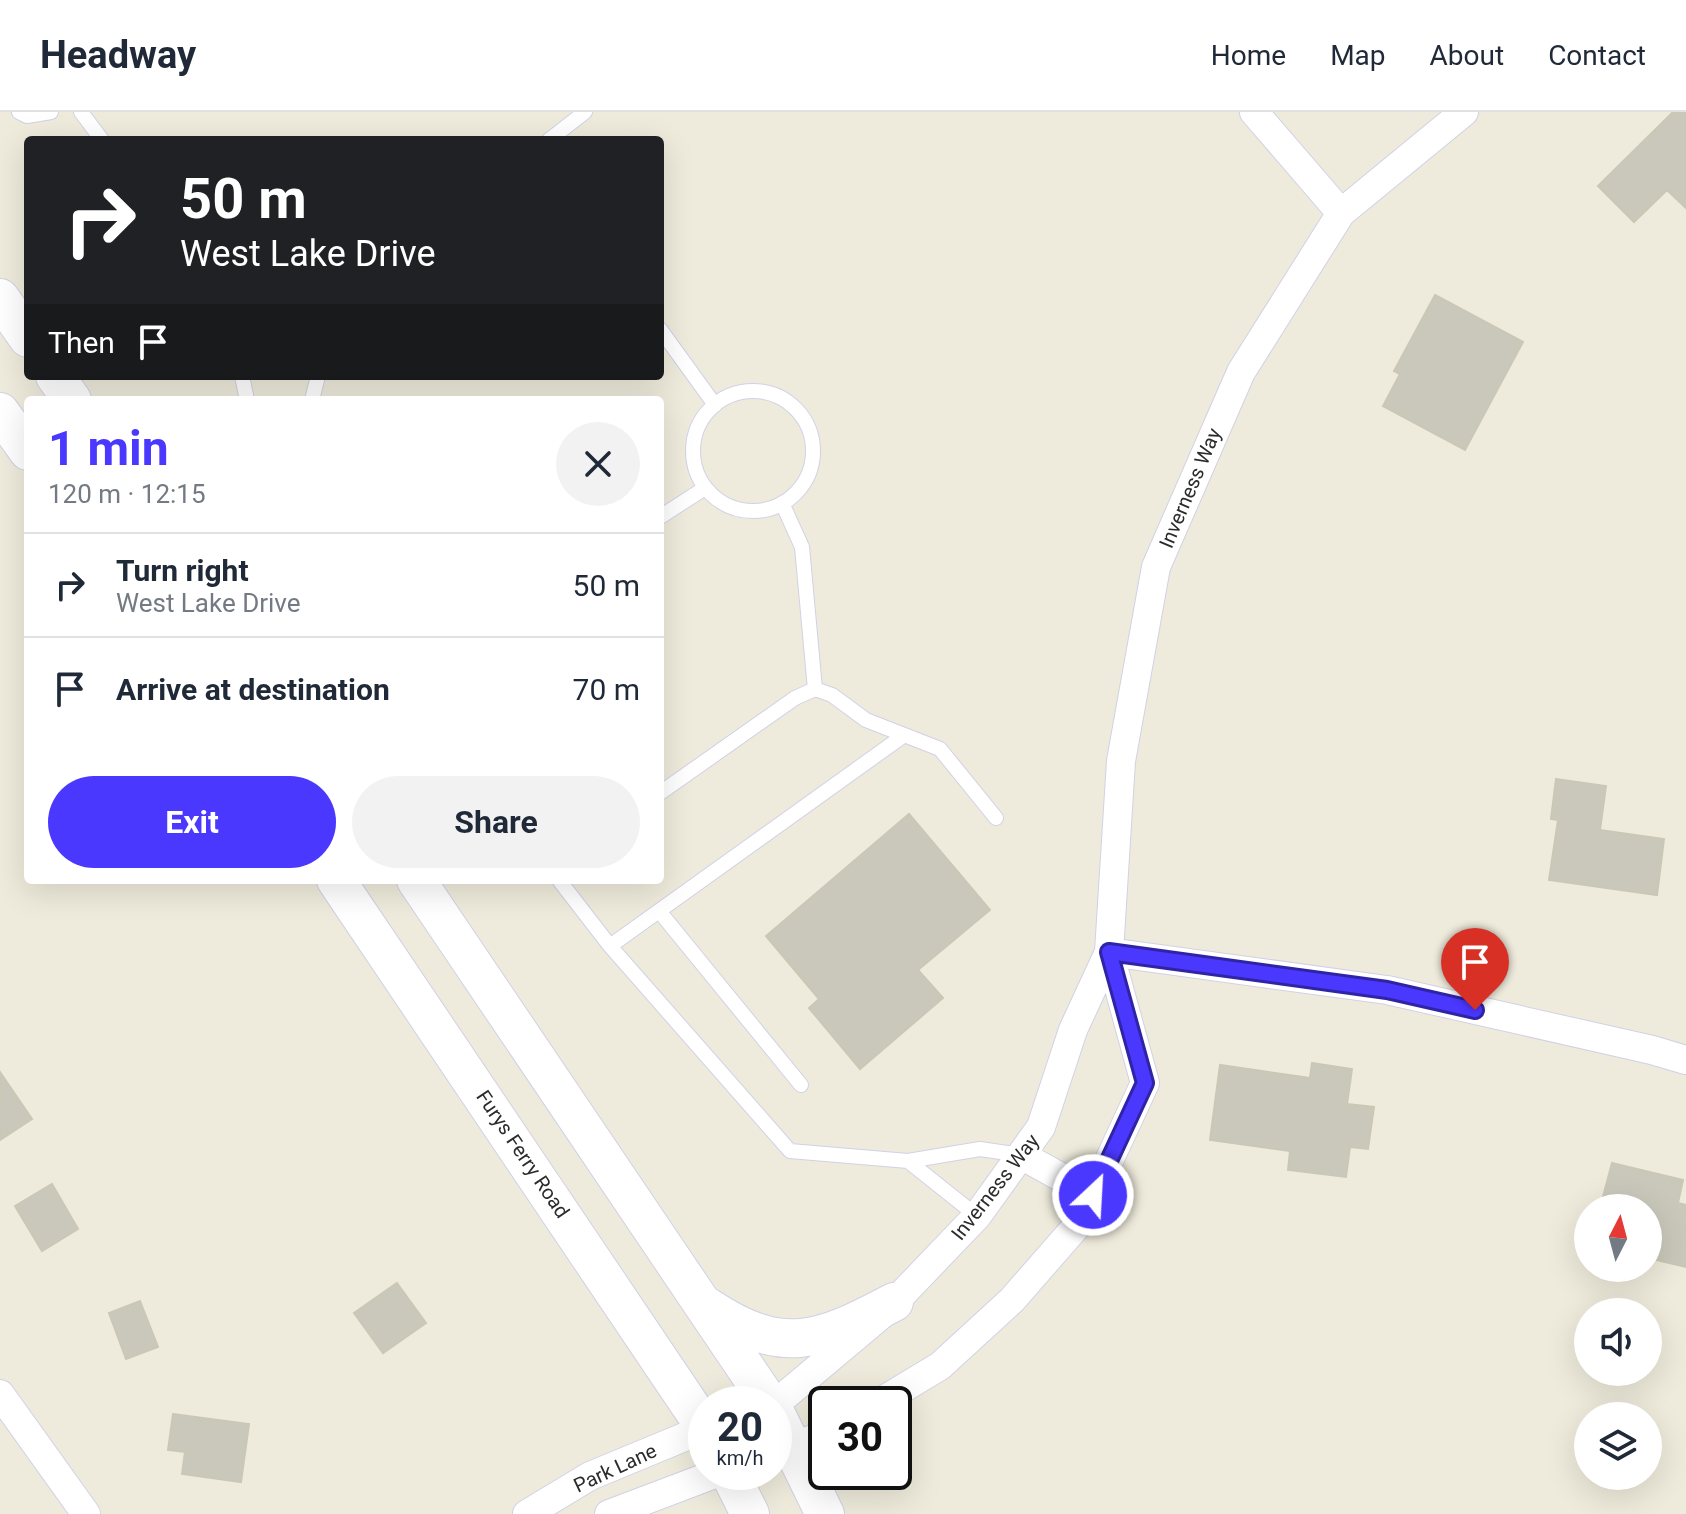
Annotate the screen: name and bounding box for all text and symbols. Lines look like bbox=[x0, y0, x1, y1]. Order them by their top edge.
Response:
text: Headway bbox=[40, 33, 196, 77]
text: Home bbox=[1211, 39, 1286, 72]
text: Map bbox=[1330, 39, 1386, 72]
text: About bbox=[1430, 39, 1504, 72]
text: Contact bbox=[1548, 39, 1646, 72]
text: 50 m bbox=[180, 166, 307, 232]
icon: right bbox=[48, 168, 152, 272]
text: West Lake Drive bbox=[180, 233, 436, 275]
icon: arrive bbox=[131, 320, 175, 364]
text: Then bbox=[48, 325, 115, 360]
text: 1 min bbox=[48, 420, 169, 477]
button: close bbox=[556, 422, 640, 506]
street label: Inverness Way bbox=[1154, 424, 1226, 552]
text: 120 m · 12:15 bbox=[48, 479, 206, 509]
text: Turn right bbox=[116, 553, 249, 588]
icon: right bbox=[48, 563, 92, 607]
text: 50 m bbox=[573, 568, 640, 603]
text: West Lake Drive bbox=[116, 588, 301, 618]
icon: arrive bbox=[48, 667, 92, 711]
text: Arrive at destination bbox=[116, 672, 390, 707]
text: 70 m bbox=[573, 672, 640, 707]
button: Exit bbox=[48, 776, 336, 868]
button: Share bbox=[352, 776, 640, 868]
pin bbox=[1441, 928, 1509, 1010]
icon: arrive bbox=[1453, 940, 1497, 984]
street label: Furys Ferry Road bbox=[471, 1086, 575, 1222]
street label: Inverness Way bbox=[946, 1129, 1044, 1245]
position arrow bbox=[1051, 1153, 1135, 1237]
north arrow bbox=[1574, 1194, 1662, 1282]
map controls bbox=[1574, 1194, 1662, 1490]
button: sound bbox=[1574, 1298, 1662, 1386]
speed limit sign: 30 bbox=[808, 1386, 912, 1490]
button: layers bbox=[1574, 1402, 1662, 1490]
text: 20 bbox=[717, 1404, 763, 1451]
street label: Park Lane bbox=[570, 1438, 660, 1498]
text: km/h bbox=[717, 1446, 763, 1470]

